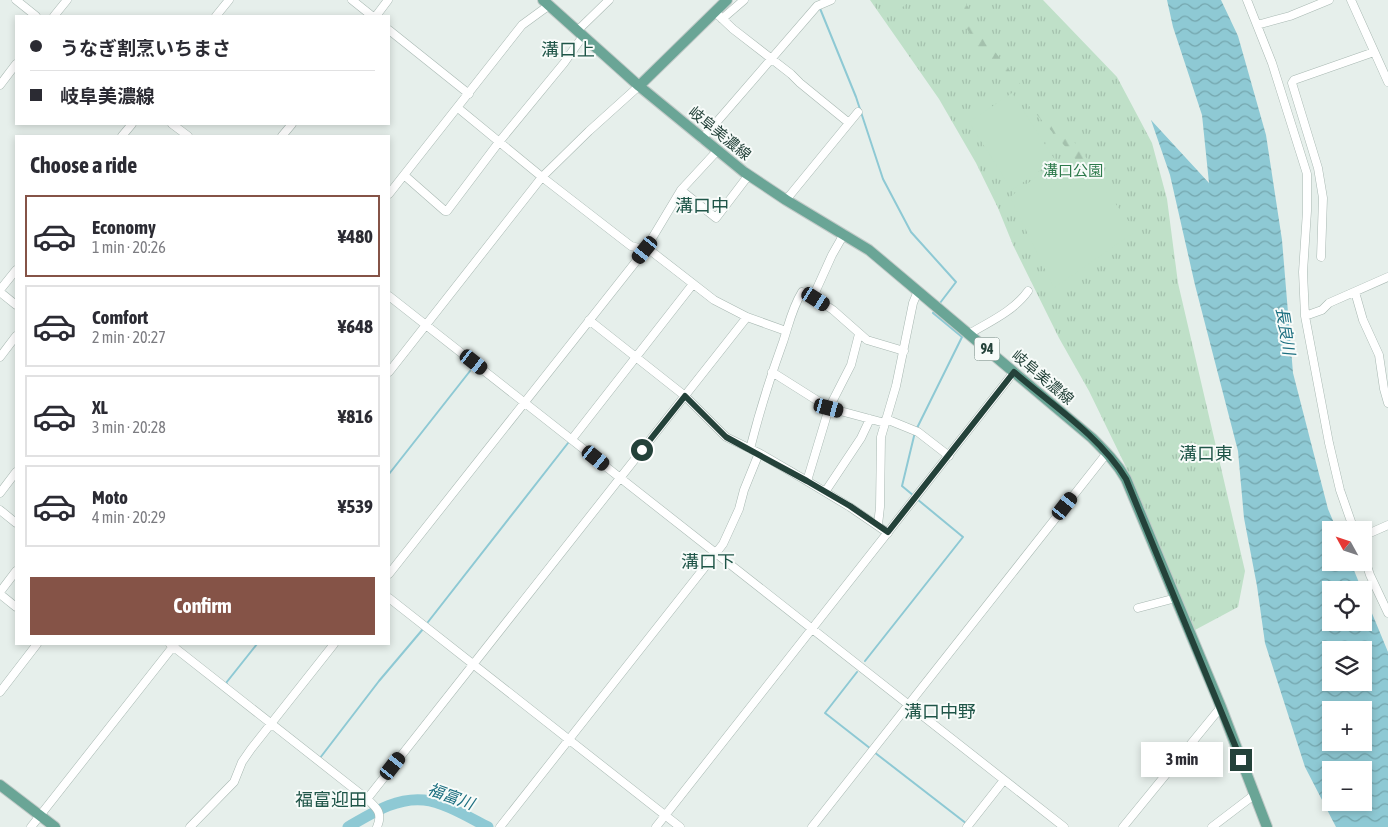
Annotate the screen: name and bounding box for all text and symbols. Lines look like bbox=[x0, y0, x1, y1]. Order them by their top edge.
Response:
text: うなぎ割烹いちまさ bbox=[60, 37, 231, 59]
district label: 溝口上 bbox=[541, 39, 595, 60]
text: 岐阜美濃線 bbox=[60, 85, 155, 107]
street label: 岐阜美濃線 bbox=[686, 103, 754, 163]
text: Choose a ride bbox=[30, 152, 137, 178]
park label: 溝口公園 bbox=[1043, 162, 1103, 179]
district label: 溝口中 bbox=[675, 195, 729, 216]
icon: car bbox=[32, 214, 77, 259]
text: Economy bbox=[92, 216, 156, 238]
text: ¥480 bbox=[338, 225, 373, 247]
car bbox=[629, 234, 660, 266]
text: 1 min · 20:26 bbox=[92, 238, 166, 256]
car bbox=[799, 285, 832, 313]
icon: car bbox=[32, 304, 77, 349]
text: Comfort bbox=[92, 306, 148, 328]
water label: 長良川 bbox=[1273, 306, 1299, 358]
text: ¥648 bbox=[338, 315, 373, 337]
text: 2 min · 20:27 bbox=[92, 328, 166, 346]
road number: 94 bbox=[974, 338, 1000, 360]
street label: 岐阜美濃線 bbox=[1009, 346, 1077, 408]
car bbox=[457, 347, 490, 377]
icon: car bbox=[32, 394, 77, 439]
text: XL bbox=[92, 396, 108, 418]
car bbox=[812, 397, 845, 419]
text: ¥816 bbox=[338, 405, 373, 427]
text: 3 min · 20:28 bbox=[92, 418, 166, 436]
route start bbox=[631, 439, 653, 461]
car bbox=[579, 443, 612, 473]
district label: 溝口東 bbox=[1179, 443, 1233, 464]
icon: car bbox=[32, 484, 77, 529]
text: Moto bbox=[92, 486, 128, 508]
car bbox=[1049, 490, 1080, 522]
text: ¥539 bbox=[338, 495, 373, 517]
text: 4 min · 20:29 bbox=[92, 508, 166, 526]
north arrow bbox=[1322, 521, 1372, 571]
map controls bbox=[1322, 521, 1372, 811]
district label: 溝口下 bbox=[681, 551, 735, 572]
button: Confirm bbox=[30, 577, 375, 635]
button: locate bbox=[1322, 581, 1372, 631]
button: layers bbox=[1322, 641, 1372, 691]
district label: 溝口中野 bbox=[904, 701, 976, 722]
button: + bbox=[1322, 701, 1372, 751]
callout: 3 min bbox=[1141, 742, 1224, 778]
route end bbox=[1230, 749, 1252, 771]
car bbox=[377, 750, 408, 782]
text: 3 min bbox=[1166, 750, 1198, 768]
button: − bbox=[1322, 761, 1372, 811]
water label: 福富川 bbox=[425, 779, 479, 813]
district label: 福富迎田 bbox=[295, 789, 367, 810]

